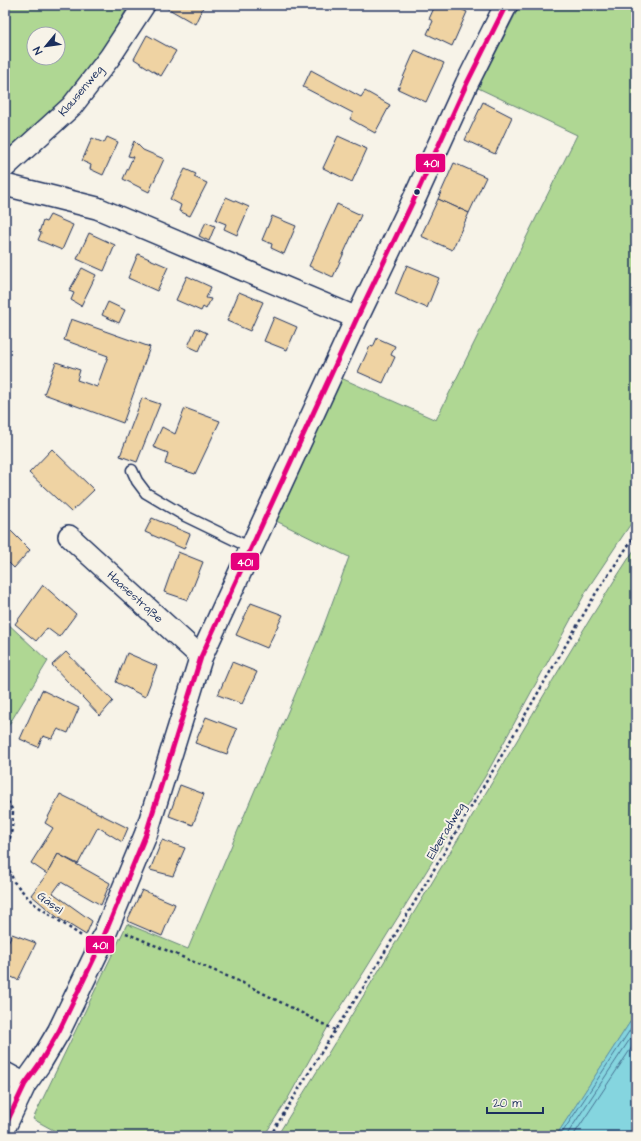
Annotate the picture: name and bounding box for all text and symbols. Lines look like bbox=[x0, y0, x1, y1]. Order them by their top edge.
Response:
north arrow bbox=[26, 26, 66, 66]
text: N bbox=[29, 44, 46, 57]
street label: Klausenweg bbox=[54, 62, 108, 121]
line badge: 401 bbox=[415, 153, 446, 173]
text: 401 bbox=[423, 156, 440, 171]
unlabelled marker bbox=[412, 187, 422, 197]
line badge: 401 bbox=[230, 552, 260, 571]
text: 401 bbox=[237, 555, 254, 570]
street label: Haasestraße bbox=[103, 567, 167, 627]
street label: Elberadweg bbox=[422, 799, 470, 863]
street label: Gässl bbox=[34, 888, 67, 918]
line badge: 401 bbox=[85, 935, 115, 954]
text: 401 bbox=[92, 938, 109, 953]
scale bar bbox=[487, 1089, 543, 1115]
text: 20 m bbox=[493, 1095, 522, 1112]

